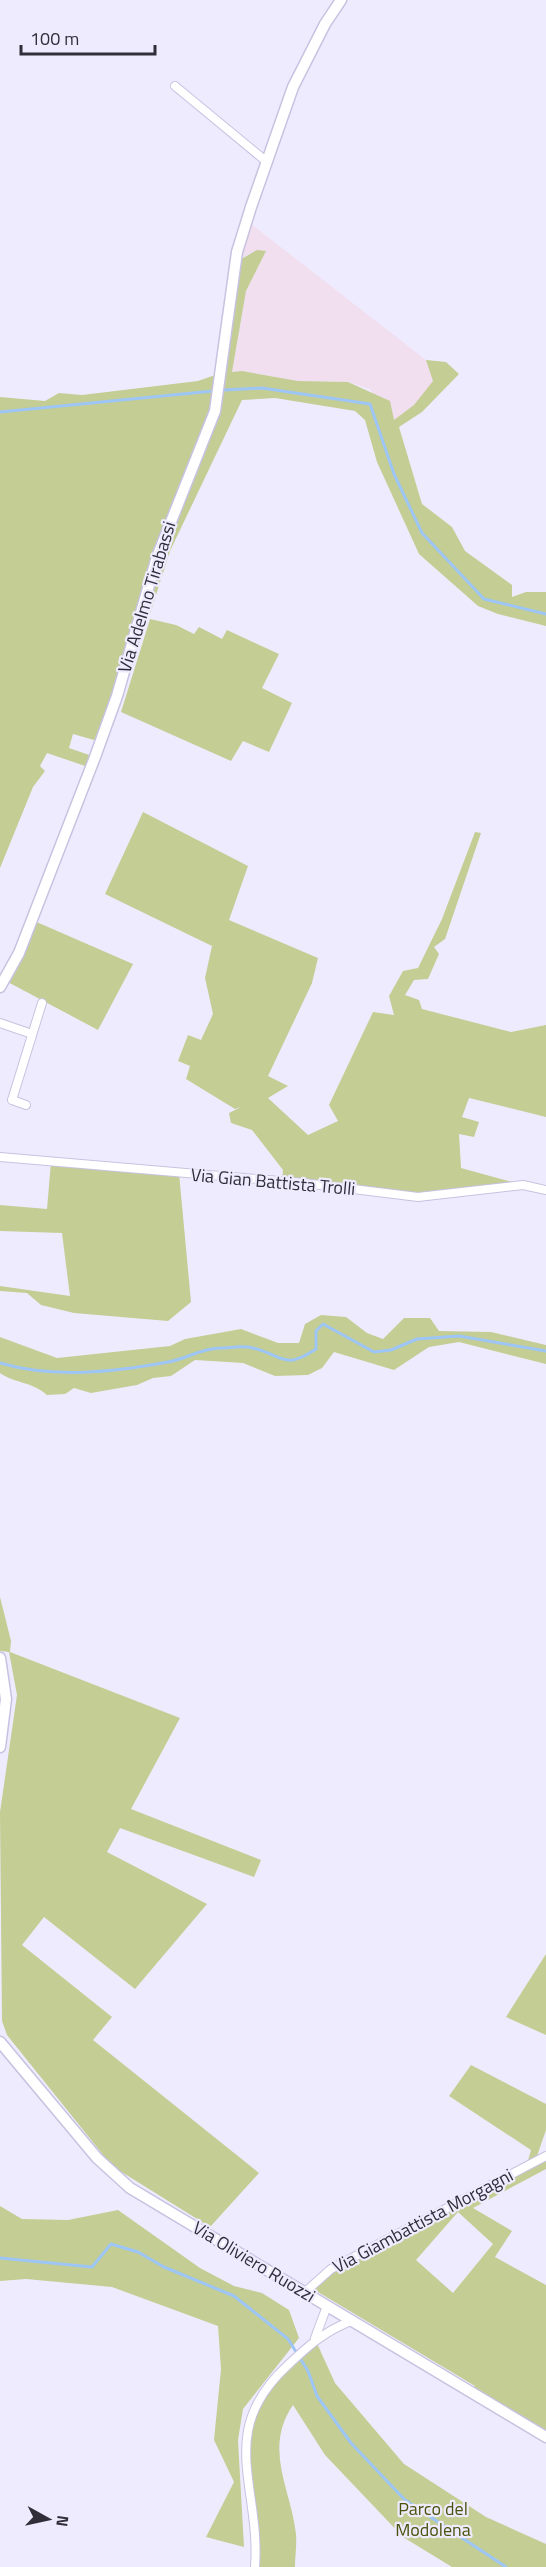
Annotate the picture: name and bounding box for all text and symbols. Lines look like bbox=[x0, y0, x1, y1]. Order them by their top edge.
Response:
scale bar bbox=[21, 18, 154, 56]
text: 100 m bbox=[30, 25, 79, 52]
street label: Via Adelmo Tirabassi bbox=[111, 518, 182, 676]
street label: Via Gian Battista Trolli bbox=[190, 1161, 356, 1202]
street label: Via Giambattista Morgagni bbox=[328, 2161, 518, 2280]
street label: Via Oliviero Ruozzi bbox=[188, 2214, 321, 2309]
north arrow bbox=[18, 2489, 78, 2549]
park label: Parco del Modolena bbox=[395, 2495, 471, 2543]
text: N bbox=[50, 2514, 76, 2528]

